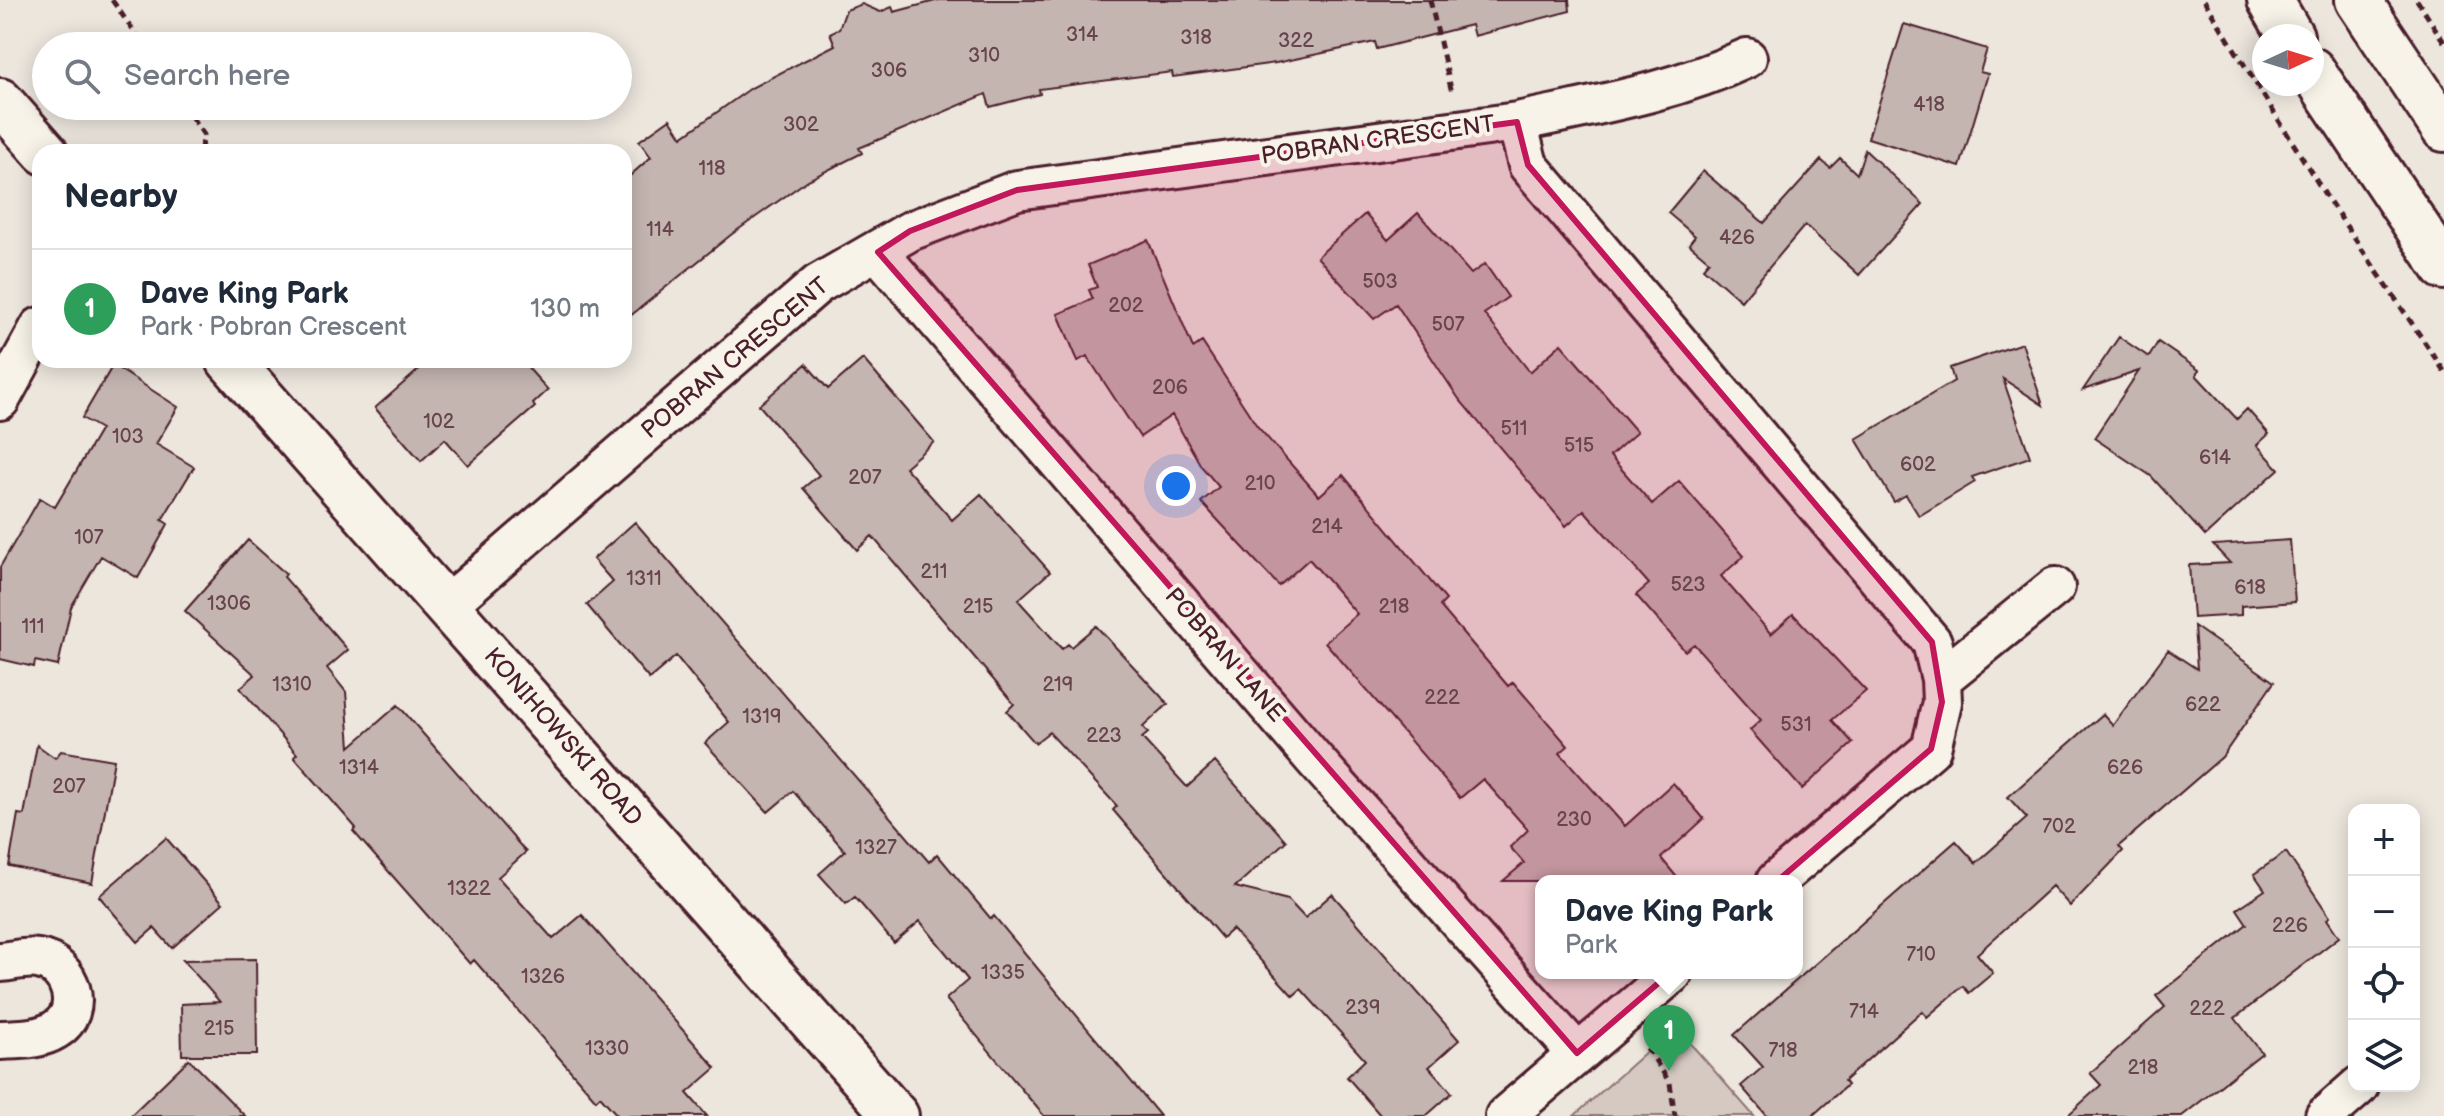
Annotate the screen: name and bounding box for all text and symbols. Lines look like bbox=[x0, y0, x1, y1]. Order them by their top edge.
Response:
house number: 314 bbox=[1066, 23, 1098, 47]
north arrow bbox=[2252, 24, 2324, 96]
house number: 318 bbox=[1180, 26, 1212, 50]
house number: 322 bbox=[1278, 29, 1314, 53]
search box bbox=[32, 32, 632, 120]
house number: 310 bbox=[968, 44, 1000, 68]
icon: search bbox=[60, 54, 104, 98]
text: Search here bbox=[124, 58, 290, 94]
house number: 306 bbox=[871, 59, 907, 83]
house number: 418 bbox=[1913, 93, 1945, 117]
street label: POBRAN CRESCENT bbox=[1259, 109, 1497, 171]
house number: 302 bbox=[783, 113, 819, 137]
house number: 118 bbox=[698, 157, 726, 181]
text: Nearby bbox=[64, 176, 178, 217]
house number: 114 bbox=[646, 218, 674, 242]
house number: 426 bbox=[1719, 226, 1755, 250]
house number: 503 bbox=[1362, 270, 1398, 294]
street label: POBRAN CRESCENT bbox=[635, 271, 835, 445]
text: Dave King Park bbox=[140, 276, 348, 312]
text: 1 bbox=[85, 294, 95, 325]
text: 130 m bbox=[530, 294, 600, 325]
house number: 202 bbox=[1108, 294, 1144, 318]
text: Park · Pobran Crescent bbox=[140, 312, 407, 343]
house number: 507 bbox=[1431, 313, 1465, 337]
house number: 206 bbox=[1152, 376, 1188, 400]
house number: 102 bbox=[423, 410, 455, 434]
house number: 511 bbox=[1501, 417, 1527, 441]
house number: 103 bbox=[112, 425, 144, 449]
house number: 515 bbox=[1564, 434, 1594, 458]
house number: 614 bbox=[2199, 446, 2231, 470]
house number: 602 bbox=[1900, 453, 1936, 477]
house number: 207 bbox=[848, 466, 882, 490]
your location bbox=[1156, 466, 1196, 506]
house number: 210 bbox=[1245, 472, 1276, 496]
house number: 214 bbox=[1311, 515, 1343, 539]
house number: 107 bbox=[74, 526, 104, 550]
house number: 211 bbox=[921, 560, 947, 584]
house number: 1311 bbox=[626, 567, 662, 591]
house number: 523 bbox=[1670, 573, 1706, 597]
house number: 618 bbox=[2234, 576, 2266, 600]
street label: POBRAN LANE bbox=[1159, 582, 1291, 728]
house number: 1306 bbox=[207, 592, 251, 616]
house number: 215 bbox=[963, 595, 993, 619]
house number: 218 bbox=[1379, 595, 1409, 619]
house number: 111 bbox=[21, 615, 45, 639]
street label: KONIHOWSKI ROAD bbox=[478, 642, 648, 832]
house number: 1310 bbox=[272, 673, 312, 697]
house number: 219 bbox=[1043, 673, 1073, 697]
house number: 222 bbox=[1424, 686, 1460, 710]
house number: 622 bbox=[2185, 693, 2221, 717]
house number: 1319 bbox=[742, 705, 782, 729]
house number: 531 bbox=[1780, 713, 1812, 737]
house number: 223 bbox=[1086, 724, 1122, 748]
house number: 1314 bbox=[339, 756, 379, 780]
house number: 626 bbox=[2107, 756, 2143, 780]
house number: 207 bbox=[52, 775, 86, 799]
map controls bbox=[2348, 804, 2420, 1092]
button: + bbox=[2348, 804, 2420, 876]
house number: 230 bbox=[1556, 808, 1592, 832]
house number: 702 bbox=[2042, 815, 2076, 839]
house number: 1327 bbox=[855, 836, 897, 860]
popup bbox=[1535, 875, 1803, 979]
button: − bbox=[2348, 876, 2420, 948]
house number: 1322 bbox=[447, 877, 491, 901]
text: Dave King Park bbox=[1565, 894, 1773, 930]
house number: 226 bbox=[2272, 914, 2308, 938]
text: Park bbox=[1565, 930, 1617, 961]
house number: 710 bbox=[1906, 943, 1936, 967]
button: locate bbox=[2348, 948, 2420, 1020]
house number: 1335 bbox=[981, 961, 1025, 985]
house number: 1326 bbox=[521, 965, 565, 989]
house number: 239 bbox=[1345, 996, 1381, 1020]
house number: 222 bbox=[2189, 997, 2225, 1021]
house number: 714 bbox=[1849, 1000, 1879, 1024]
pin: 1 bbox=[1643, 1005, 1695, 1071]
house number: 215 bbox=[204, 1017, 234, 1041]
button: layers bbox=[2348, 1020, 2420, 1092]
house number: 1330 bbox=[585, 1037, 629, 1061]
house number: 718 bbox=[1768, 1039, 1798, 1063]
house number: 218 bbox=[2128, 1056, 2158, 1080]

